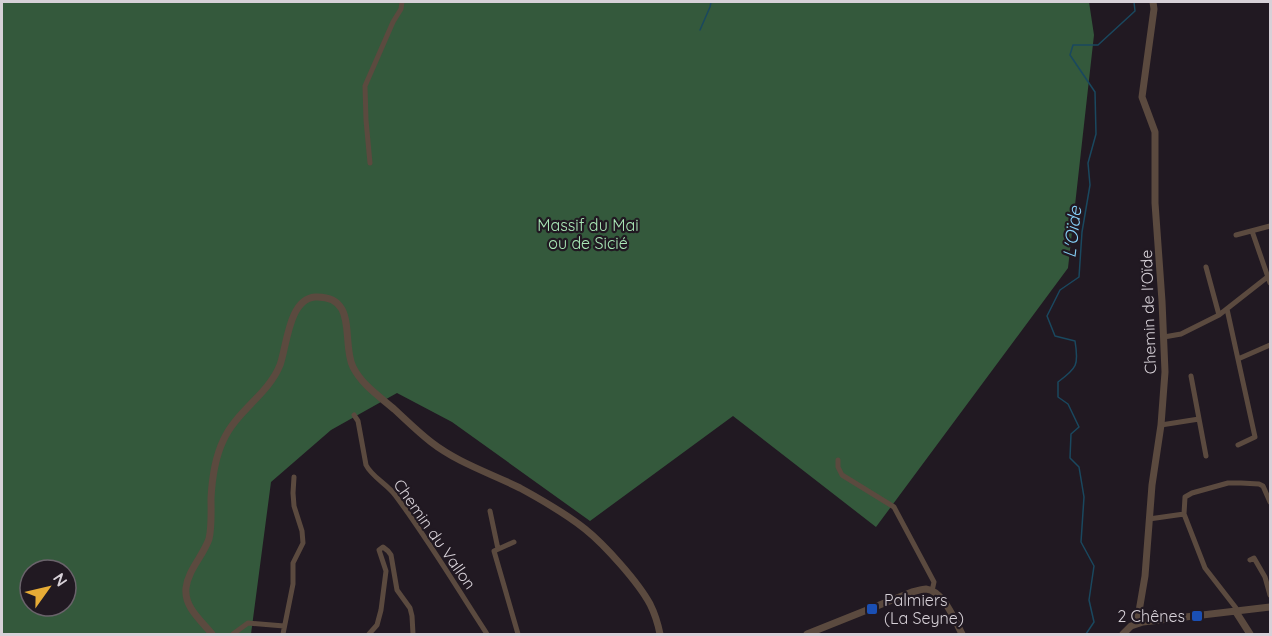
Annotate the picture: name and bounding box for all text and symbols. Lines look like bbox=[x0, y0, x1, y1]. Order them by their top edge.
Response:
water label: L'Oïde bbox=[1057, 204, 1087, 259]
park label: Massif du Mai ou de Sicié bbox=[537, 215, 639, 253]
street label: Chemin de l'Oïde bbox=[1136, 249, 1160, 375]
street label: Chemin du Vallon bbox=[390, 475, 480, 593]
north arrow bbox=[18, 558, 78, 618]
text: N bbox=[49, 569, 72, 590]
place label: Palmiers (La Seyne) bbox=[884, 590, 964, 628]
marker: Palmiers (La Seyne) bbox=[865, 602, 879, 616]
place label: 2 Chênes bbox=[1117, 606, 1185, 626]
marker: 2 Chênes bbox=[1190, 609, 1204, 623]

